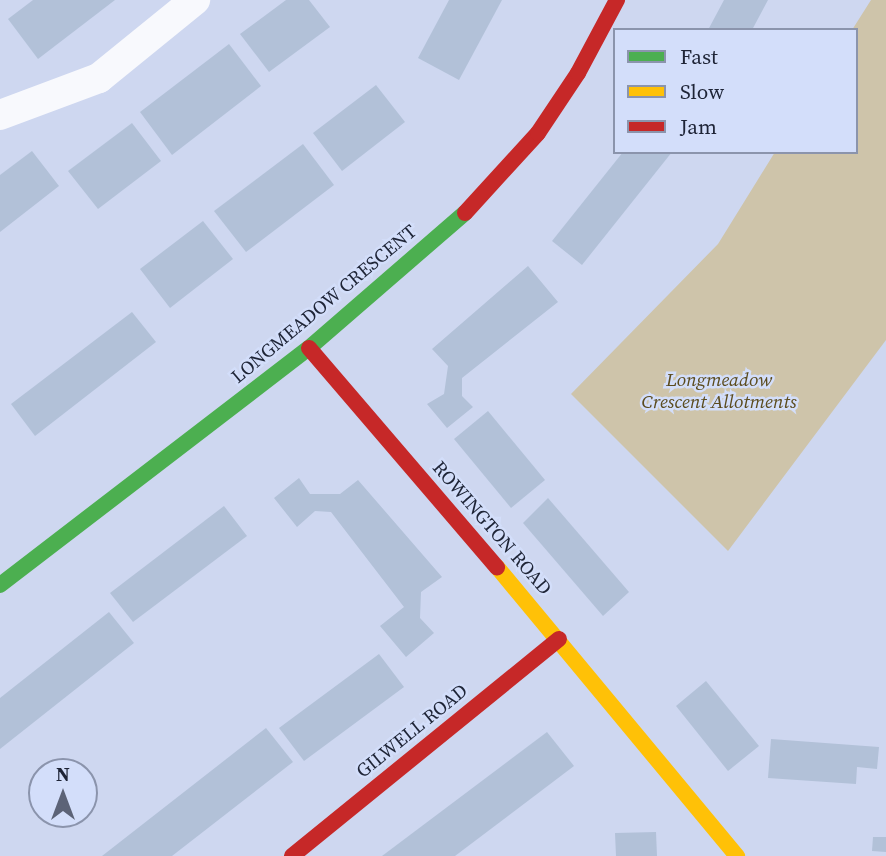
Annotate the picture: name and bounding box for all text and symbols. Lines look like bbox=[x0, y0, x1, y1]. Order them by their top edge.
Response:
legend bbox=[613, 28, 858, 154]
text: Fast bbox=[680, 42, 718, 71]
text: Slow bbox=[680, 77, 724, 106]
text: Jam bbox=[680, 112, 717, 141]
street label: LONGMEADOW CRESCENT bbox=[227, 220, 421, 388]
park label: Longmeadow Crescent Allotments bbox=[641, 369, 797, 413]
street label: ROWINGTON ROAD bbox=[428, 456, 556, 600]
street label: GILWELL ROAD bbox=[352, 679, 472, 783]
north arrow bbox=[28, 758, 98, 828]
text: N bbox=[56, 761, 70, 787]

